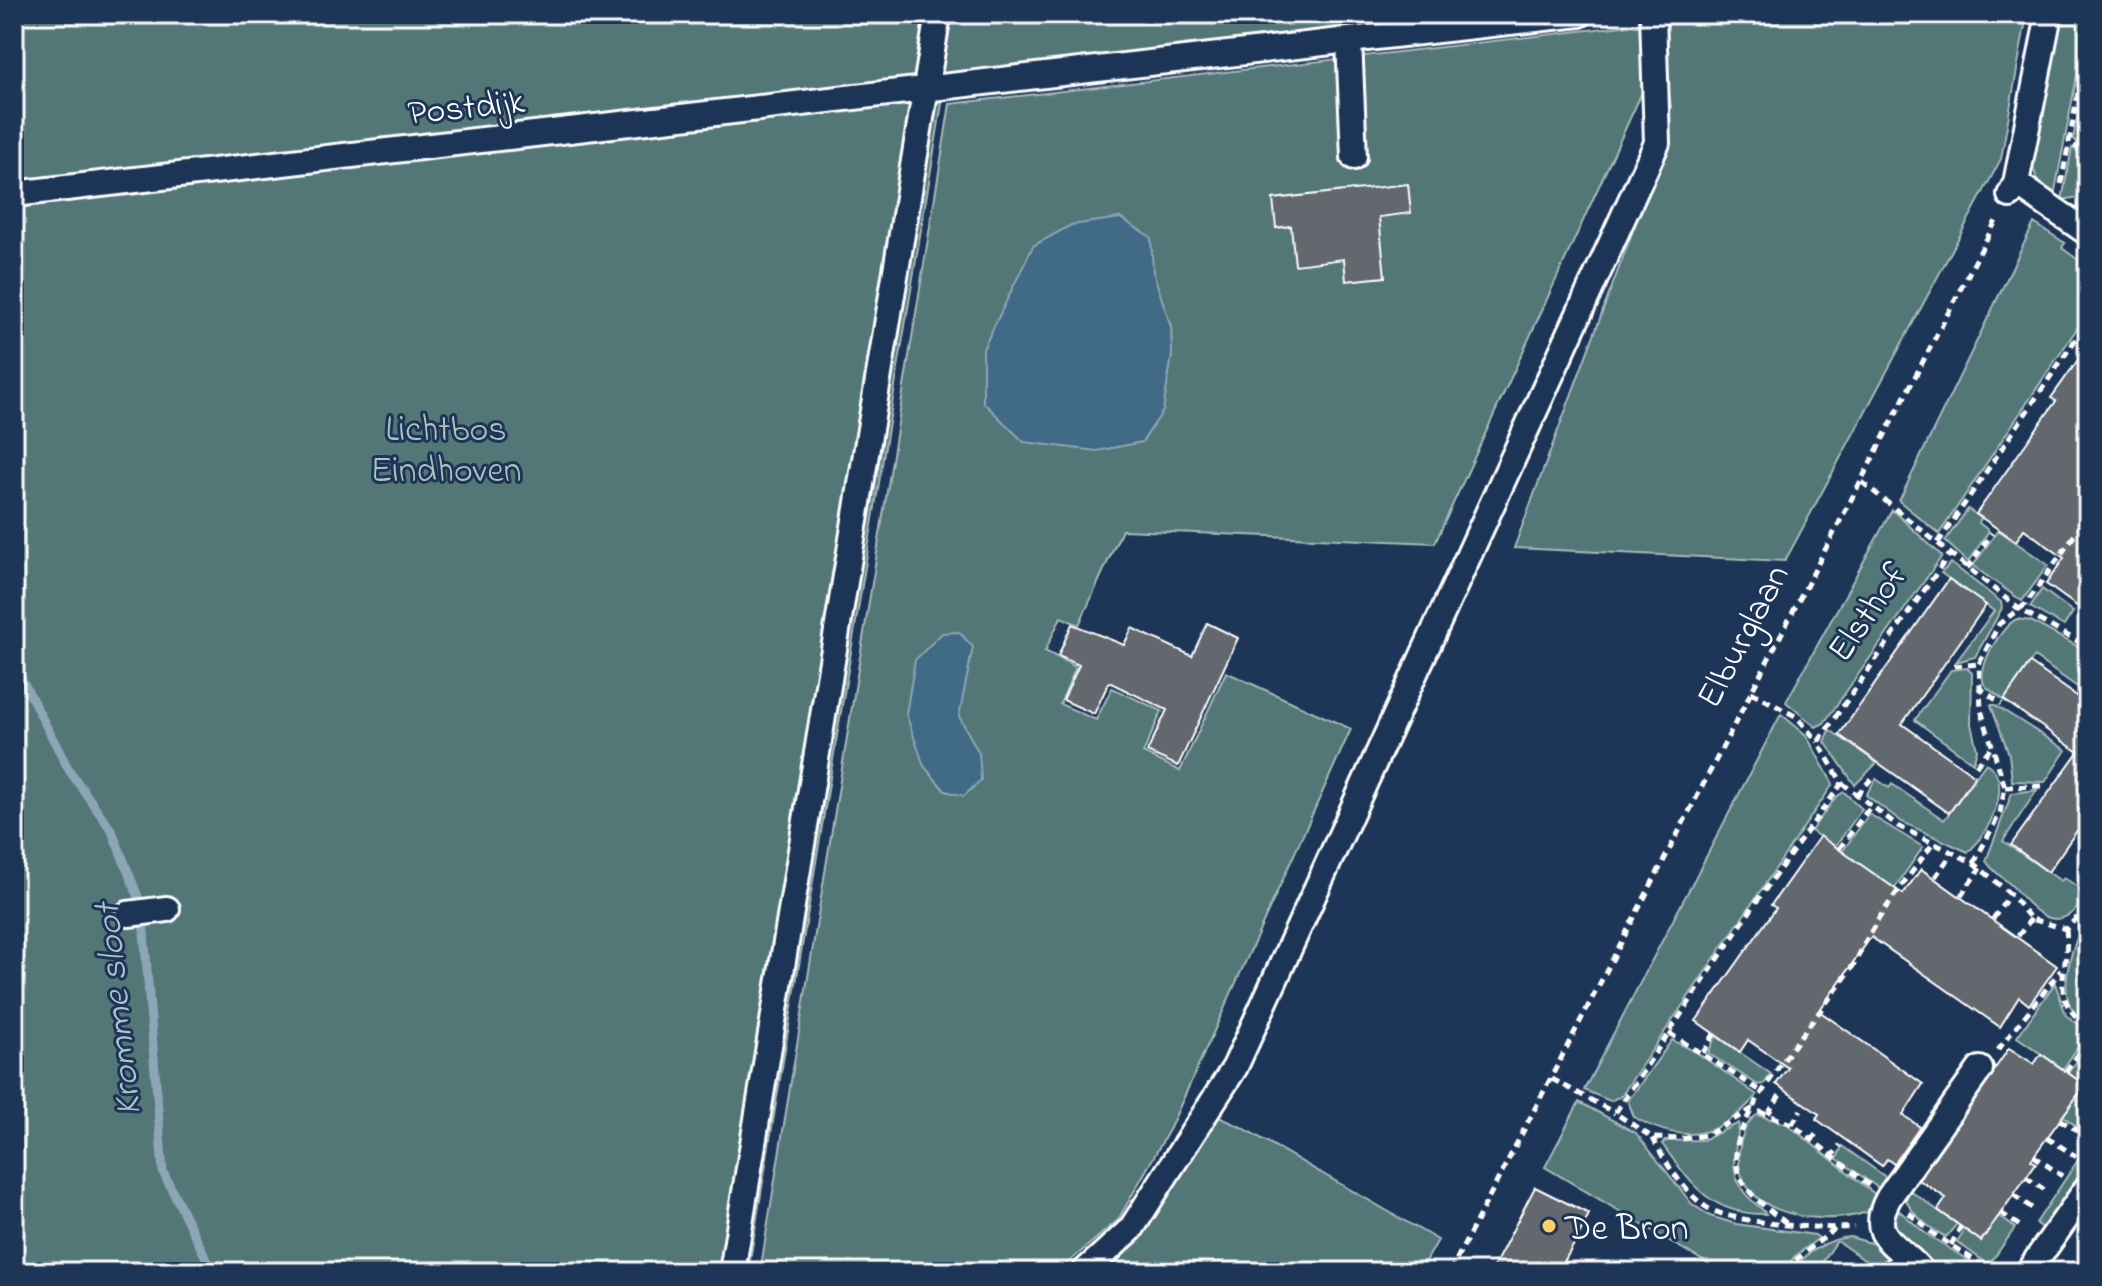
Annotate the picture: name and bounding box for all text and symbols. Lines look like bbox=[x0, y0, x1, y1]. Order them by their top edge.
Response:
street label: Postdijk bbox=[405, 77, 528, 142]
park label: Lichtbos Eindhoven bbox=[371, 405, 521, 499]
street label: Elsthof bbox=[1816, 553, 1923, 674]
street label: Elburglaan bbox=[1685, 556, 1805, 718]
water label: Kromme sloot bbox=[81, 897, 159, 1119]
place label: De Bron bbox=[1564, 1204, 1688, 1257]
marker: De Bron bbox=[1540, 1217, 1558, 1235]

